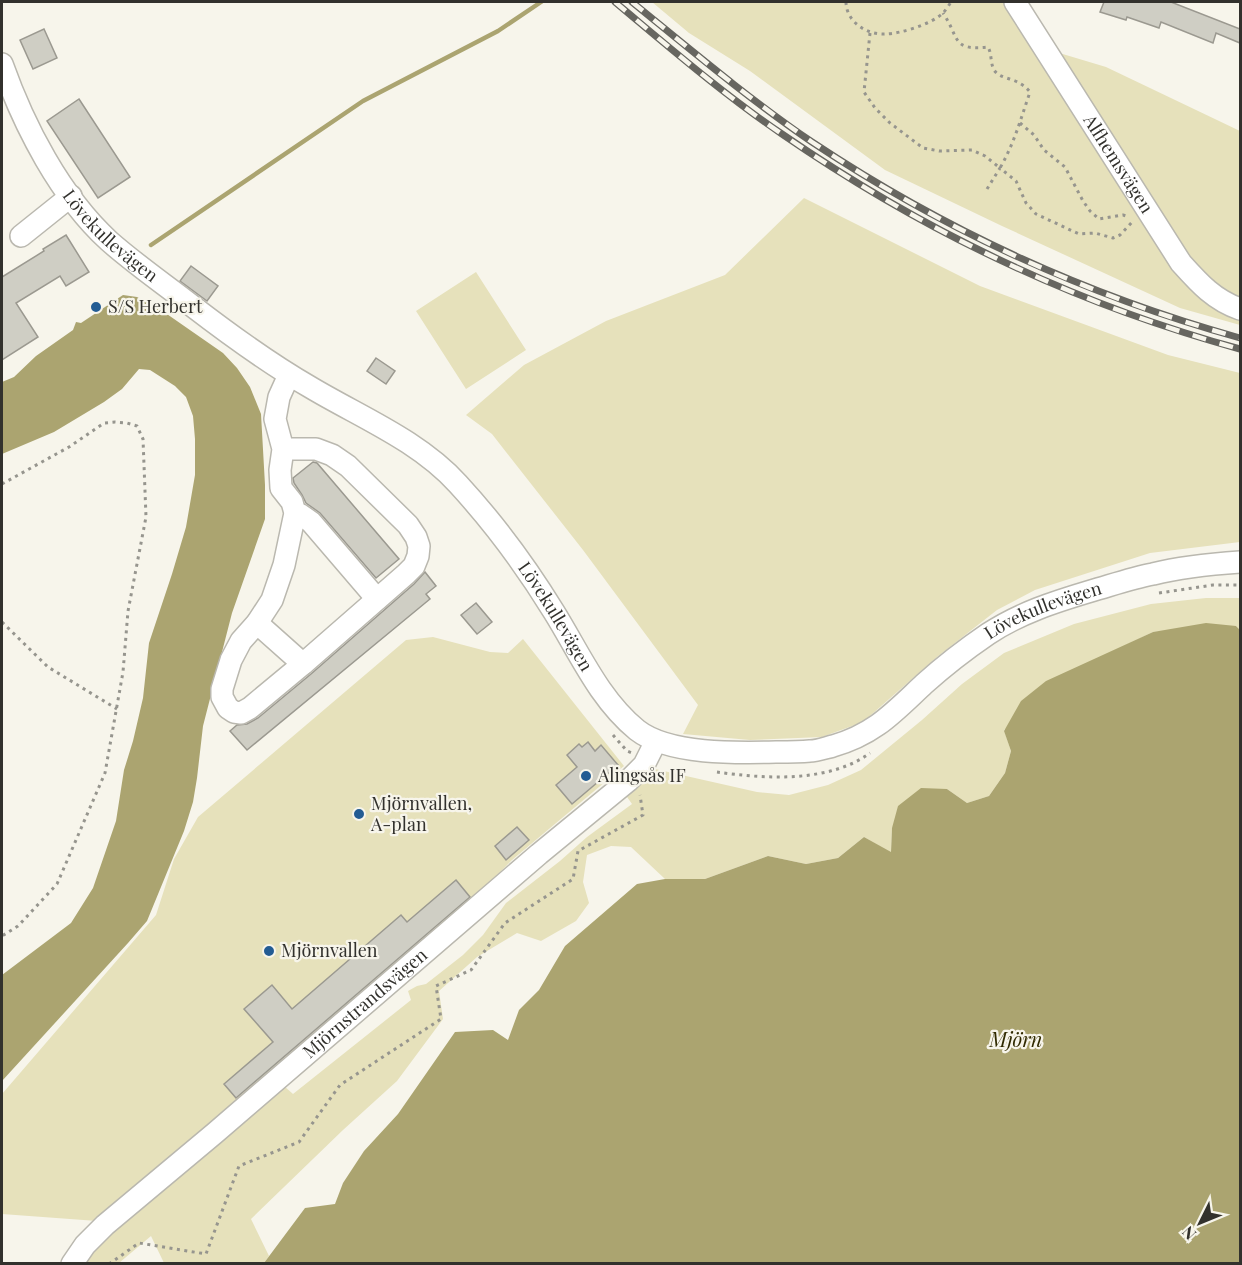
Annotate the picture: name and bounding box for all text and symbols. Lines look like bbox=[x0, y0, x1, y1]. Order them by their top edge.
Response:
street label: Alfhemsvägen bbox=[1078, 109, 1159, 218]
street label: Lövekullevägen bbox=[58, 184, 164, 287]
place label: S/S Herbert bbox=[108, 294, 203, 318]
marker: S/S Herbert bbox=[89, 300, 103, 314]
street label: Lövekullevägen bbox=[513, 557, 599, 676]
street label: Lövekullevägen bbox=[979, 576, 1104, 644]
place label: Alingsås IF bbox=[597, 763, 686, 787]
marker: Alingsås IF bbox=[579, 769, 593, 783]
place label: Mjörnvallen, A-plan bbox=[370, 791, 472, 836]
marker: Mjörnvallen, A-plan bbox=[352, 807, 366, 821]
place label: Mjörnvallen bbox=[281, 938, 378, 962]
street label: Mjörnstrandsvägen bbox=[297, 942, 432, 1063]
marker: Mjörnvallen bbox=[262, 944, 276, 958]
water label: Mjörn bbox=[989, 1025, 1042, 1052]
north arrow bbox=[1170, 1193, 1230, 1253]
text: N bbox=[1177, 1222, 1200, 1245]

